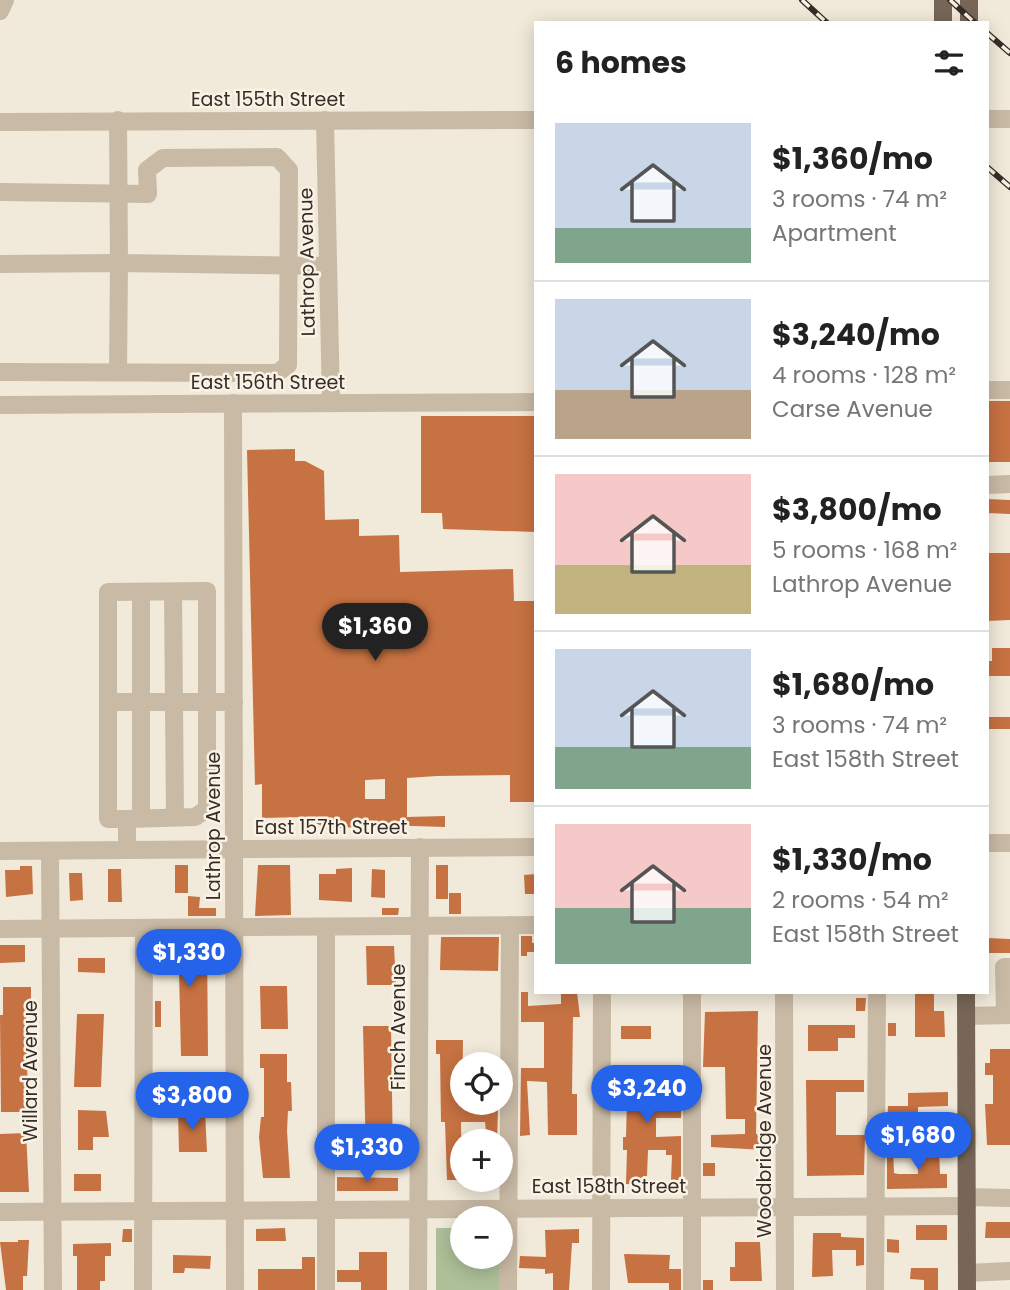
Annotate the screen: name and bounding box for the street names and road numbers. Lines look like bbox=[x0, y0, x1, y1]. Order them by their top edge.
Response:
street label: East 155th Street bbox=[191, 86, 345, 113]
street label: Lathrop Avenue bbox=[292, 187, 322, 337]
street label: East 156th Street bbox=[191, 369, 345, 396]
street label: Lathrop Avenue bbox=[200, 752, 227, 900]
street label: East 157th Street bbox=[255, 814, 407, 841]
street label: Finch Avenue bbox=[385, 964, 412, 1090]
street label: Willard Avenue bbox=[17, 1000, 44, 1142]
street label: Woodbridge Avenue bbox=[751, 1044, 778, 1238]
street label: East 158th Street bbox=[532, 1173, 686, 1200]

